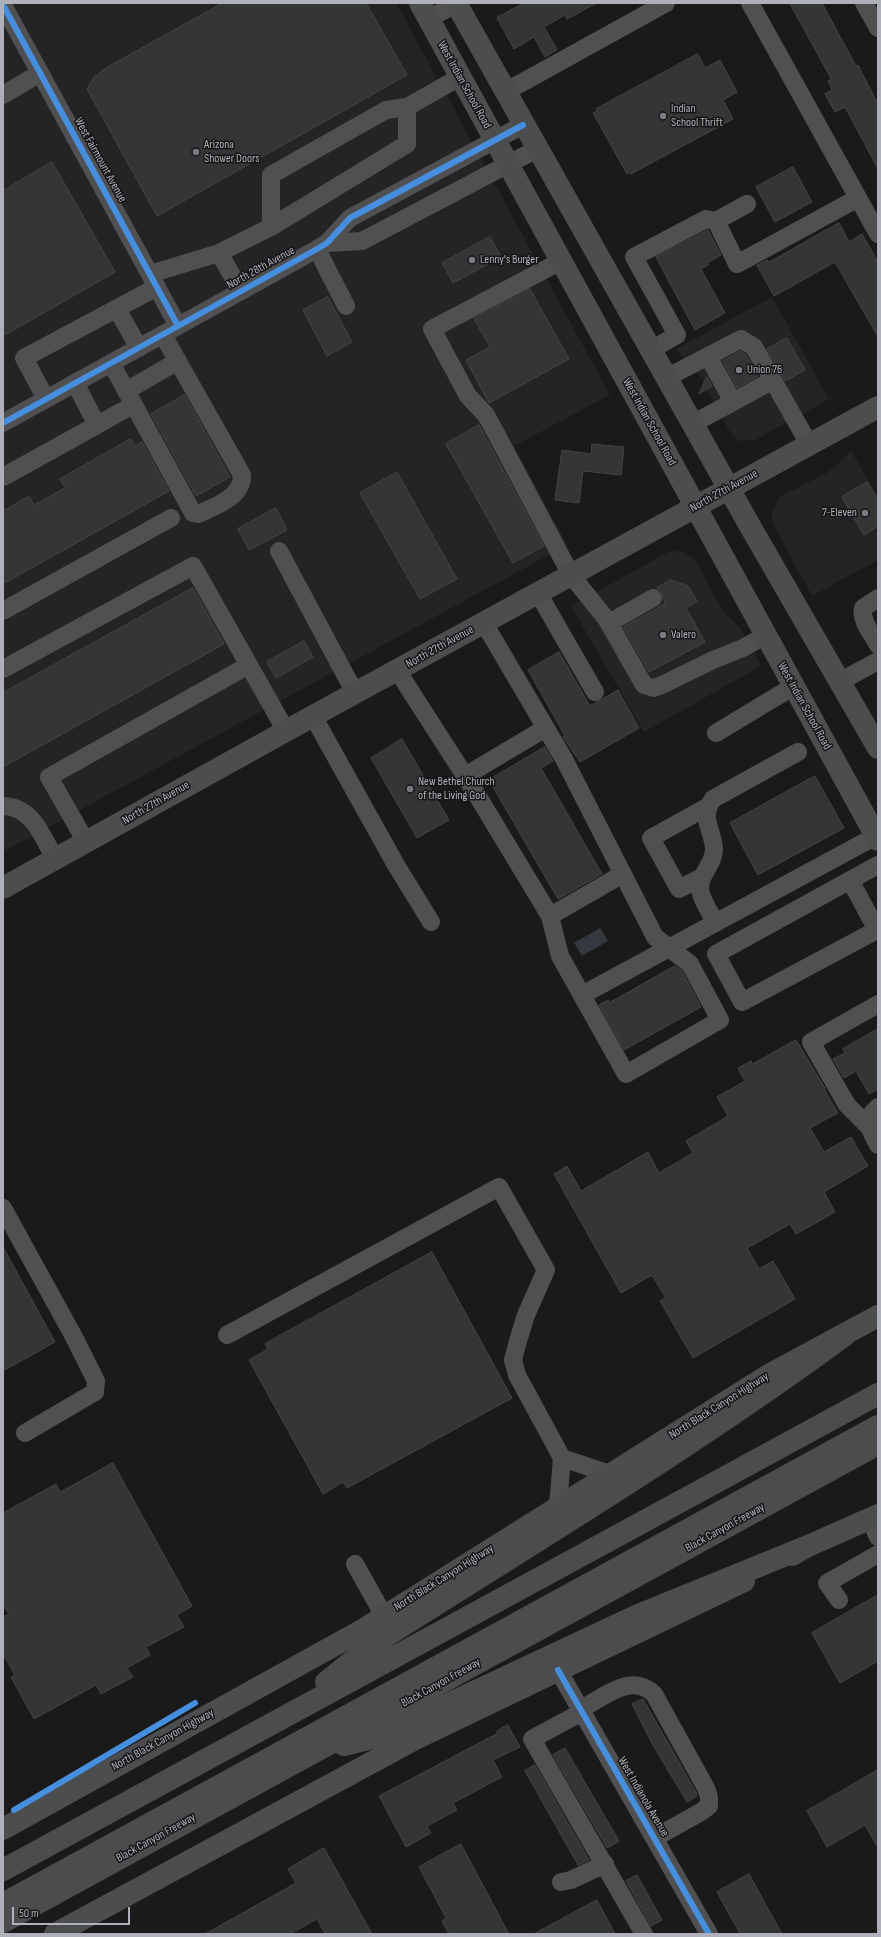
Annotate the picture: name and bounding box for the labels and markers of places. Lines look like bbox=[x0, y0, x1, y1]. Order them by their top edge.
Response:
place label: Indian School Thrift bbox=[671, 102, 723, 130]
marker: Indian School Thrift bbox=[658, 111, 668, 121]
place label: Arizona Shower Doors bbox=[204, 138, 259, 166]
marker: Arizona Shower Doors bbox=[191, 147, 201, 157]
place label: Lenny's Burger bbox=[480, 253, 539, 267]
marker: Lenny's Burger bbox=[467, 255, 477, 265]
place label: Union 76 bbox=[747, 363, 782, 377]
marker: Union 76 bbox=[734, 365, 744, 375]
place label: 7-Eleven bbox=[822, 506, 857, 520]
marker: 7-Eleven bbox=[860, 508, 870, 518]
place label: Valero bbox=[671, 628, 696, 642]
marker: Valero bbox=[658, 630, 668, 640]
place label: New Bethel Church of the Living God bbox=[418, 775, 495, 803]
marker: New Bethel Church of the Living God bbox=[405, 784, 415, 794]

